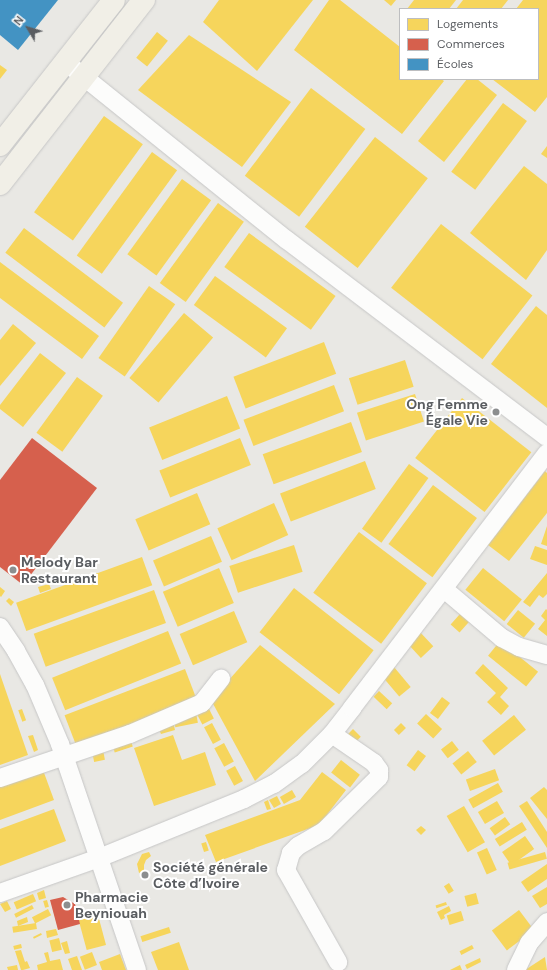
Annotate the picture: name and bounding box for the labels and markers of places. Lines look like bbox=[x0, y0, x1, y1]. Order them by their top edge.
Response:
place label: Ong Femme Égale Vie bbox=[406, 396, 488, 428]
marker: Ong Femme Égale Vie bbox=[491, 407, 501, 417]
place label: Melody Bar Restaurant bbox=[21, 554, 98, 586]
marker: Melody Bar Restaurant bbox=[8, 565, 18, 575]
place label: Société générale Côte d’Ivoire bbox=[153, 859, 268, 892]
marker: Société générale Côte d’Ivoire bbox=[140, 870, 150, 880]
place label: Pharmacie Beyniouah bbox=[75, 889, 148, 922]
marker: Pharmacie Beyniouah bbox=[62, 900, 72, 910]

